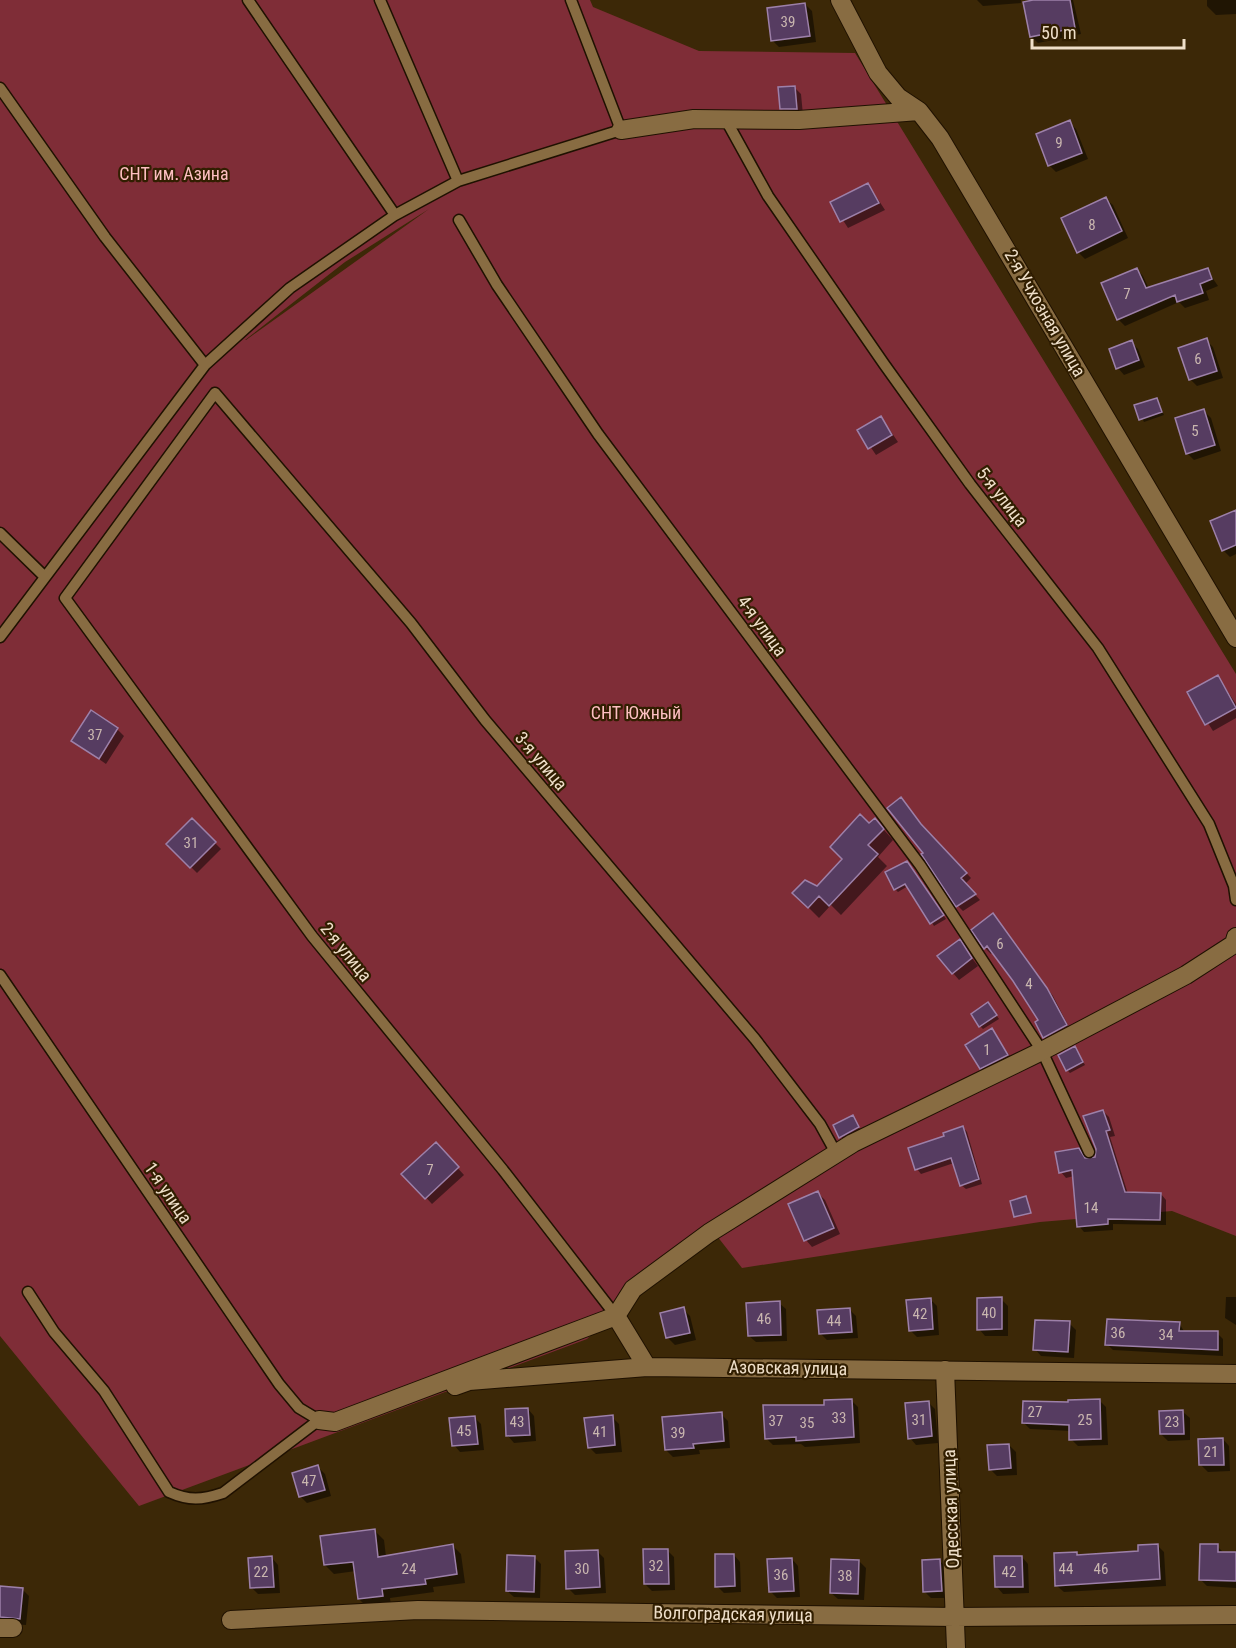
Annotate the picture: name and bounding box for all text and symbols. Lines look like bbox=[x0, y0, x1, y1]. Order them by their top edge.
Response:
scale bar bbox=[1032, 12, 1184, 50]
house number: 39 bbox=[781, 13, 795, 31]
text: 50 m bbox=[1041, 22, 1076, 43]
house number: 9 bbox=[1055, 134, 1063, 152]
park label: СНТ им. Азина bbox=[119, 163, 229, 184]
house number: 8 bbox=[1088, 216, 1096, 234]
street label: 2-я Учхозная улица bbox=[1000, 245, 1090, 380]
house number: 7 bbox=[1123, 285, 1131, 303]
house number: 6 bbox=[1194, 350, 1202, 368]
house number: 5 bbox=[1191, 422, 1199, 440]
street label: 5-я улица bbox=[973, 463, 1032, 531]
street label: 4-я улица bbox=[733, 591, 791, 660]
park label: СНТ Южный bbox=[591, 702, 681, 723]
house number: 37 bbox=[88, 726, 102, 744]
street label: 3-я улица bbox=[511, 727, 572, 794]
house number: 31 bbox=[184, 834, 198, 852]
street label: 2-я улица bbox=[316, 918, 376, 985]
house number: 6 bbox=[996, 935, 1004, 953]
house number: 4 bbox=[1025, 975, 1033, 993]
house number: 1 bbox=[983, 1041, 991, 1059]
street label: 1-я улица bbox=[140, 1158, 197, 1227]
house number: 7 bbox=[426, 1161, 434, 1179]
house number: 14 bbox=[1084, 1199, 1098, 1217]
house number: 40 bbox=[982, 1304, 996, 1322]
house number: 42 bbox=[913, 1305, 927, 1323]
house number: 46 bbox=[757, 1310, 771, 1328]
house number: 44 bbox=[827, 1312, 841, 1330]
house number: 36 bbox=[1111, 1324, 1125, 1342]
house number: 34 bbox=[1159, 1326, 1173, 1344]
street label: Азовская улица bbox=[729, 1356, 847, 1379]
house number: 27 bbox=[1028, 1403, 1042, 1421]
house number: 33 bbox=[832, 1409, 846, 1427]
house number: 31 bbox=[912, 1411, 926, 1429]
house number: 25 bbox=[1078, 1411, 1092, 1429]
house number: 37 bbox=[769, 1412, 783, 1430]
house number: 43 bbox=[510, 1413, 524, 1431]
house number: 23 bbox=[1165, 1413, 1179, 1431]
house number: 35 bbox=[800, 1414, 814, 1432]
house number: 45 bbox=[457, 1422, 471, 1440]
house number: 41 bbox=[593, 1423, 607, 1441]
house number: 39 bbox=[671, 1424, 685, 1442]
house number: 21 bbox=[1204, 1443, 1218, 1461]
street label: Одесская улица bbox=[938, 1449, 963, 1569]
house number: 47 bbox=[302, 1472, 316, 1490]
house number: 32 bbox=[649, 1557, 663, 1575]
house number: 24 bbox=[402, 1560, 416, 1578]
house number: 30 bbox=[575, 1560, 589, 1578]
house number: 44 bbox=[1059, 1560, 1073, 1578]
house number: 46 bbox=[1094, 1560, 1108, 1578]
house number: 22 bbox=[254, 1563, 268, 1581]
house number: 42 bbox=[1002, 1563, 1016, 1581]
house number: 36 bbox=[774, 1566, 788, 1584]
house number: 38 bbox=[838, 1567, 852, 1585]
street label: Волгоградская улица bbox=[653, 1602, 813, 1625]

